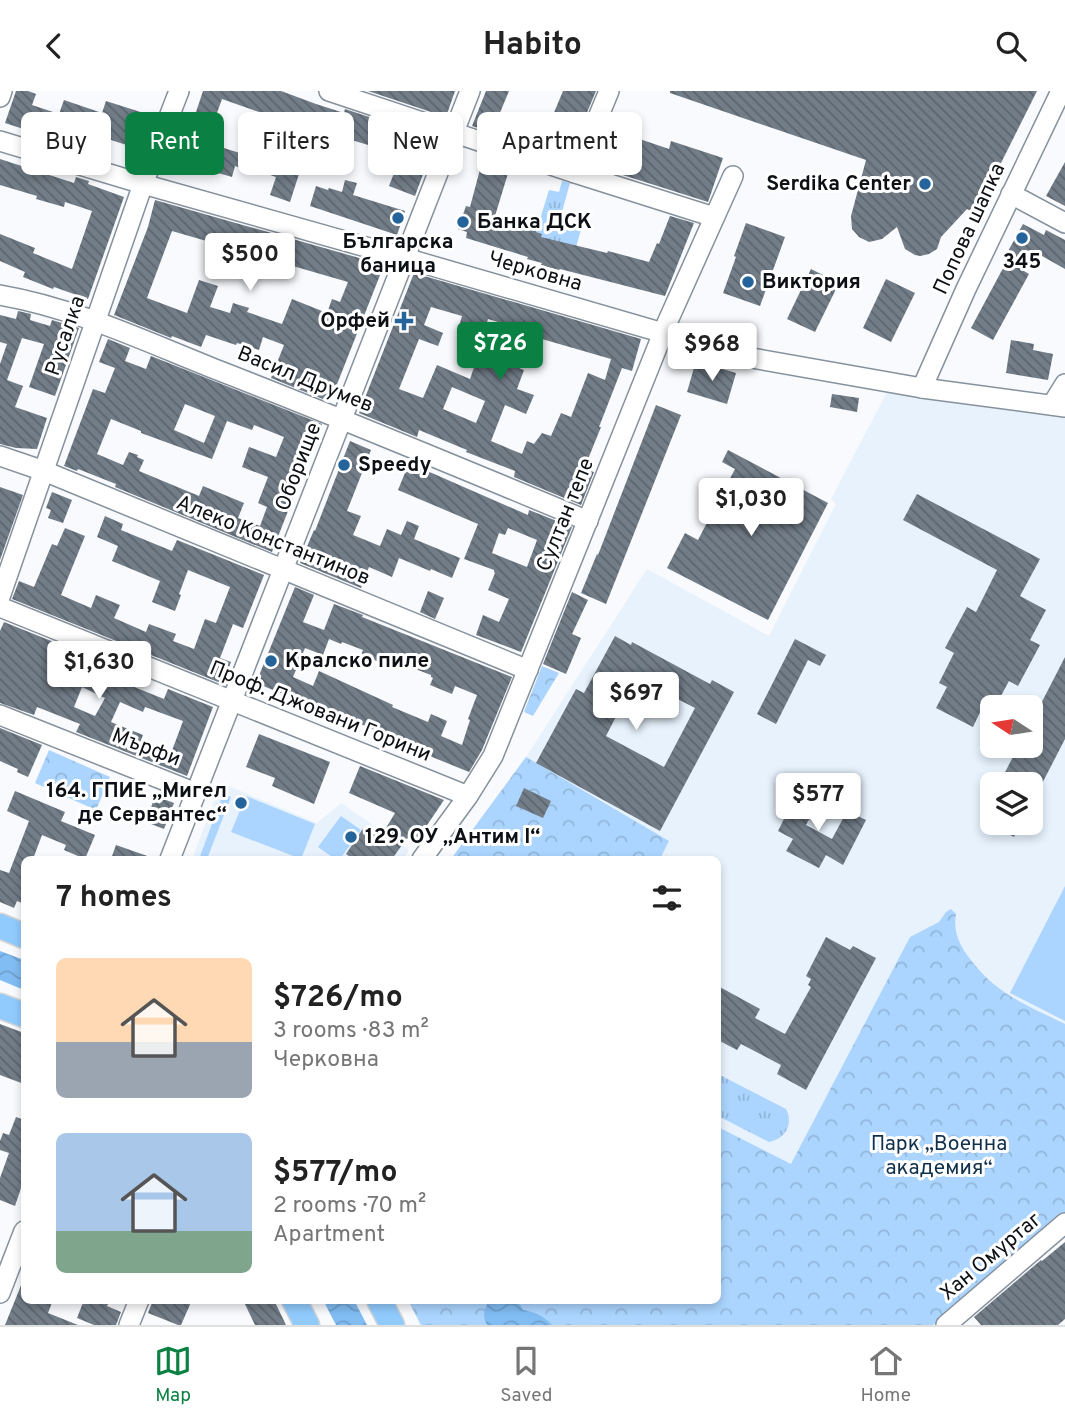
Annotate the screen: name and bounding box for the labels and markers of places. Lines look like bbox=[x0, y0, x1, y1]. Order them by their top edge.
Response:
place label: Serdika Center bbox=[766, 171, 911, 198]
marker: Serdika Center bbox=[917, 176, 933, 192]
place label: Банка ДСК bbox=[477, 209, 592, 236]
marker: Българска баница bbox=[390, 210, 406, 226]
marker: Банка ДСК bbox=[455, 214, 471, 230]
place label: Българска баница bbox=[343, 229, 453, 280]
marker: 345 bbox=[1014, 230, 1030, 246]
pin: $500 bbox=[209, 233, 291, 293]
place label: 345 bbox=[1003, 249, 1041, 276]
place label: Виктория bbox=[762, 269, 861, 296]
marker: Виктория bbox=[740, 274, 756, 290]
place label: Орфей bbox=[320, 308, 390, 335]
marker: Орфей bbox=[396, 313, 412, 329]
pin: $726 bbox=[459, 323, 541, 382]
pin: $968 bbox=[671, 323, 753, 383]
place label: Speedy bbox=[358, 452, 431, 479]
marker: Speedy bbox=[336, 457, 352, 473]
pin: $1,030 bbox=[694, 479, 808, 538]
pin: $1,630 bbox=[42, 641, 156, 701]
place label: Кралско пиле bbox=[285, 648, 429, 675]
marker: Кралско пиле bbox=[263, 653, 279, 669]
pin: $697 bbox=[595, 673, 677, 732]
pin: $577 bbox=[777, 773, 859, 833]
place label: 164. ГПИЕ „Мигел де Сервантес“ bbox=[46, 778, 227, 829]
marker: 164. ГПИЕ „Мигел де Сервантес“ bbox=[233, 795, 249, 811]
place label: 129. ОУ „Антим I“ bbox=[365, 824, 541, 851]
marker: 129. ОУ „Антим I“ bbox=[343, 829, 359, 845]

